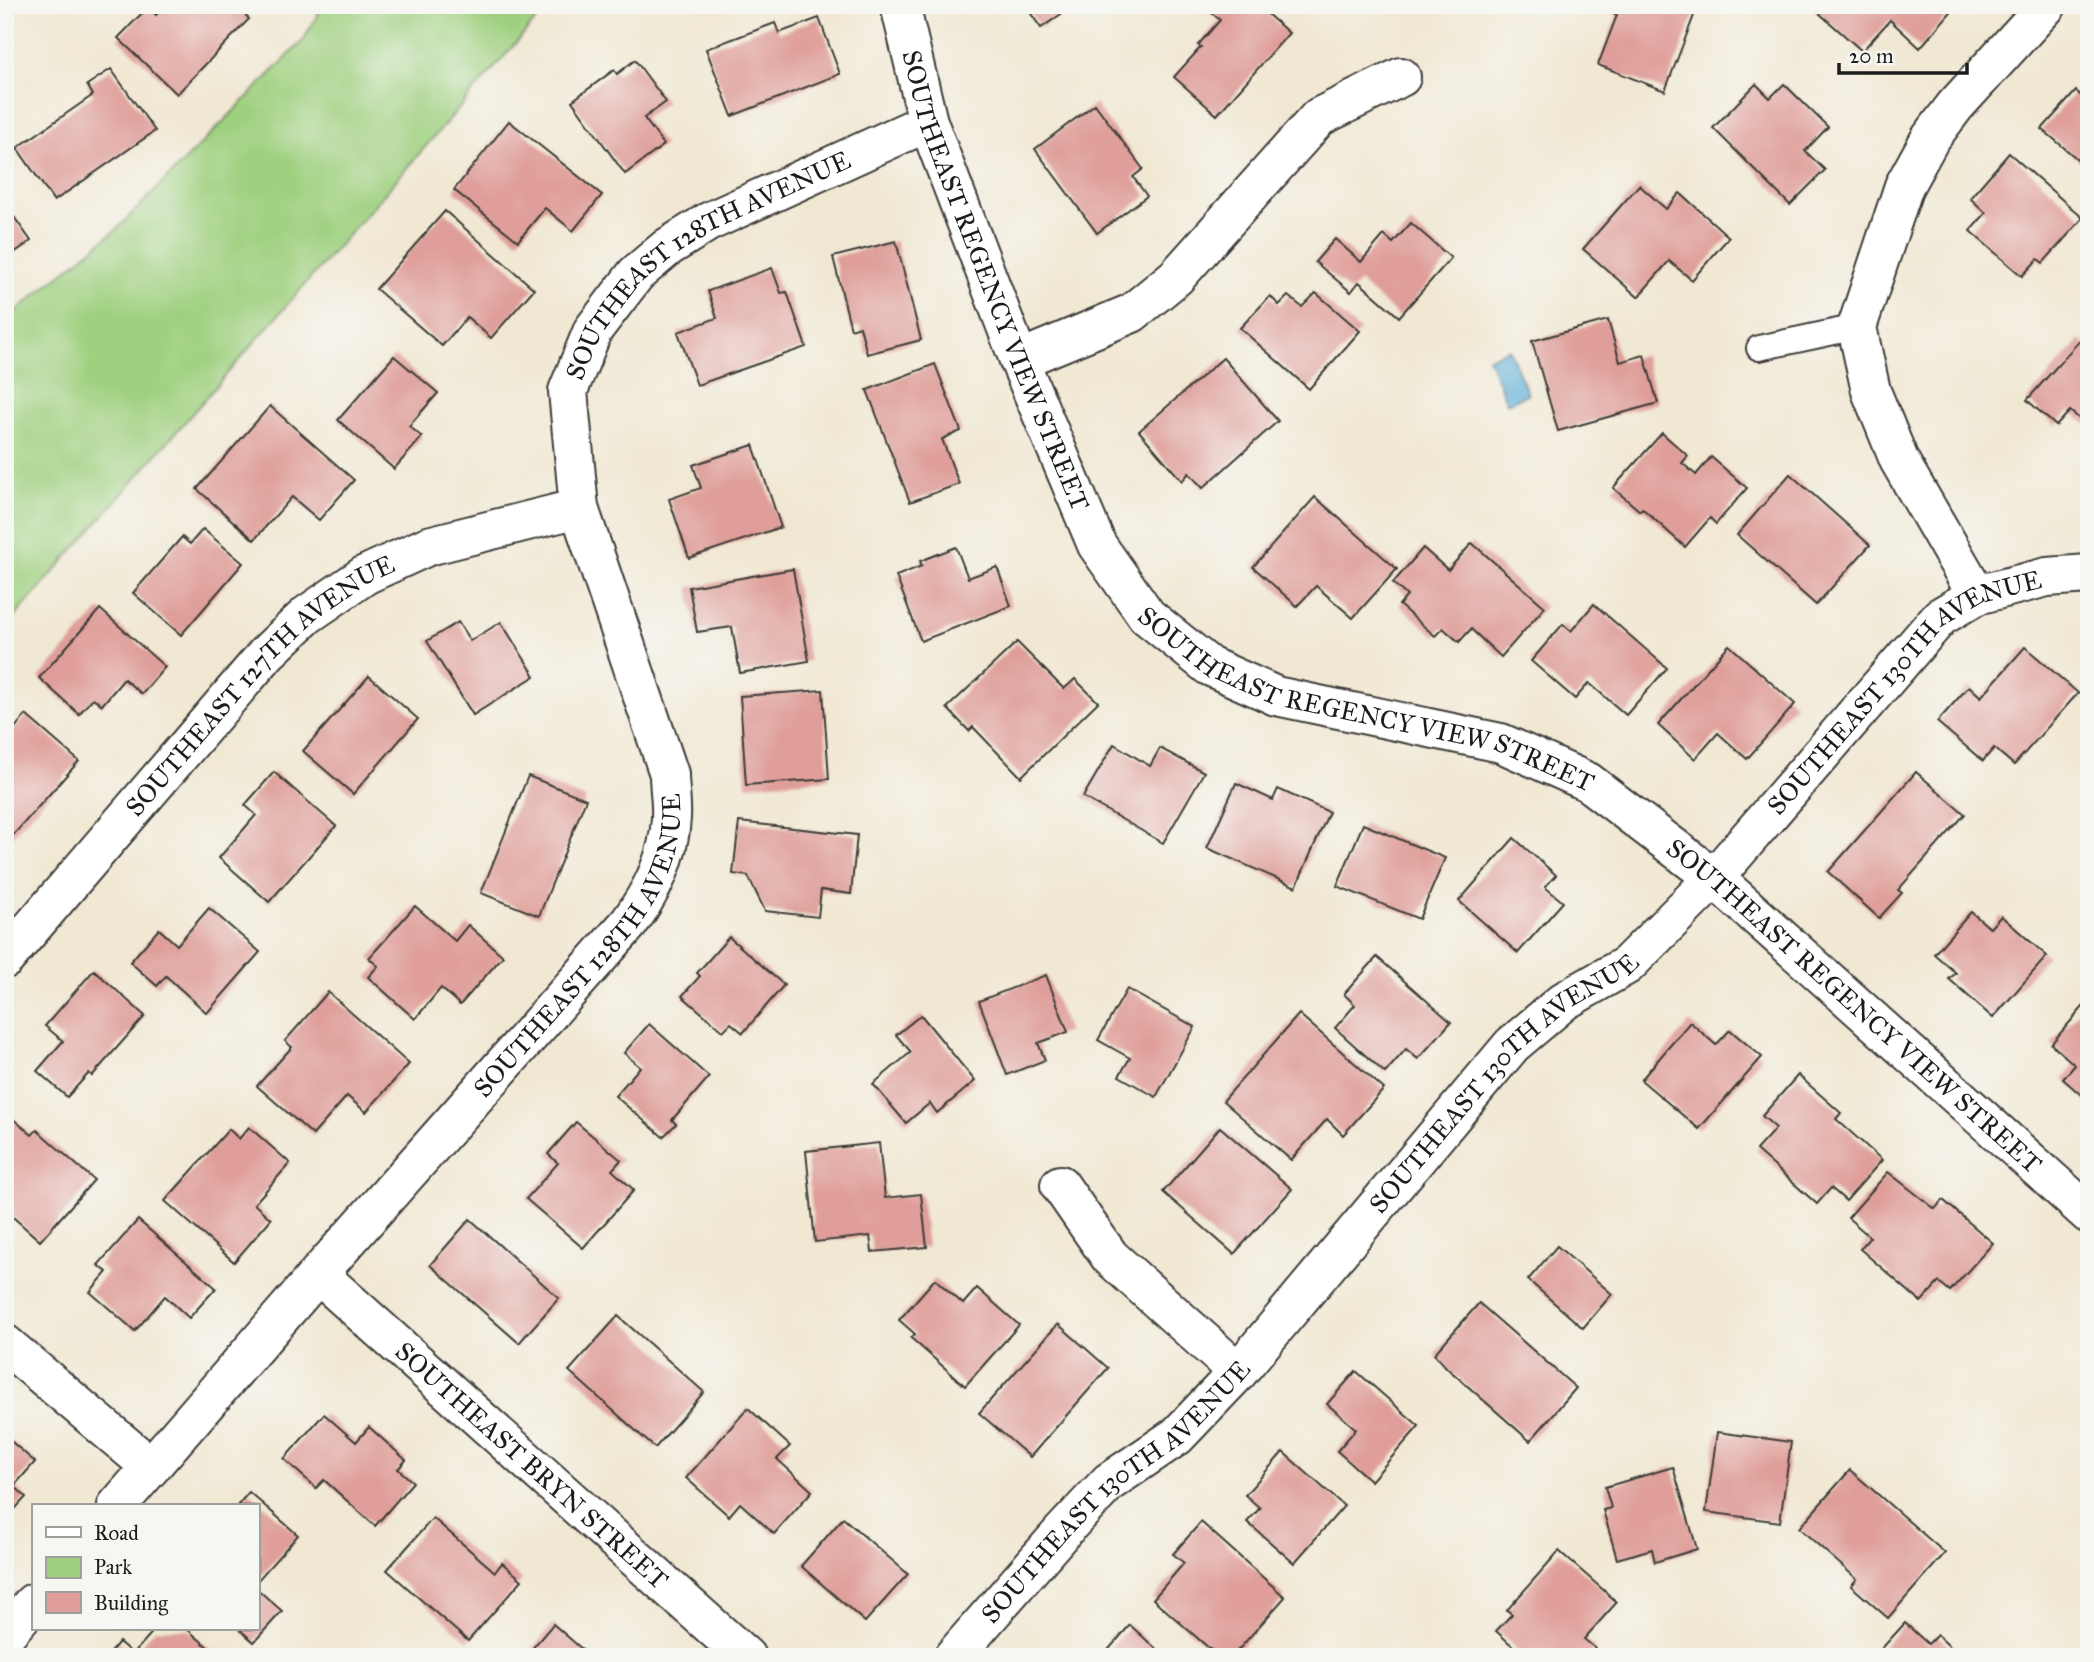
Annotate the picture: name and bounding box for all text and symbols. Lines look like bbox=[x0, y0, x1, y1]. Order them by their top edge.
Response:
scale bar bbox=[1839, 32, 1966, 76]
text: 20 m bbox=[1849, 43, 1894, 69]
street label: SOUTHEAST REGENCY VIEW STREET bbox=[895, 47, 1097, 516]
street label: SOUTHEAST 128TH AVENUE bbox=[558, 143, 855, 384]
street label: SOUTHEAST 127TH AVENUE bbox=[118, 548, 399, 823]
street label: SOUTHEAST 130TH AVENUE bbox=[1760, 563, 2045, 821]
street label: SOUTHEAST REGENCY VIEW STREET bbox=[1132, 599, 1599, 799]
street label: SOUTHEAST 128TH AVENUE bbox=[466, 793, 688, 1104]
street label: SOUTHEAST REGENCY VIEW STREET bbox=[1660, 832, 2049, 1180]
street label: SOUTHEAST 130TH AVENUE bbox=[1362, 946, 1646, 1219]
street label: SOUTHEAST BRYN STREET bbox=[389, 1335, 675, 1596]
street label: SOUTHEAST 130TH AVENUE bbox=[974, 1354, 1257, 1630]
legend bbox=[32, 1504, 259, 1630]
text: Road bbox=[94, 1520, 139, 1546]
text: Park bbox=[94, 1554, 132, 1580]
text: Building bbox=[94, 1590, 168, 1616]

